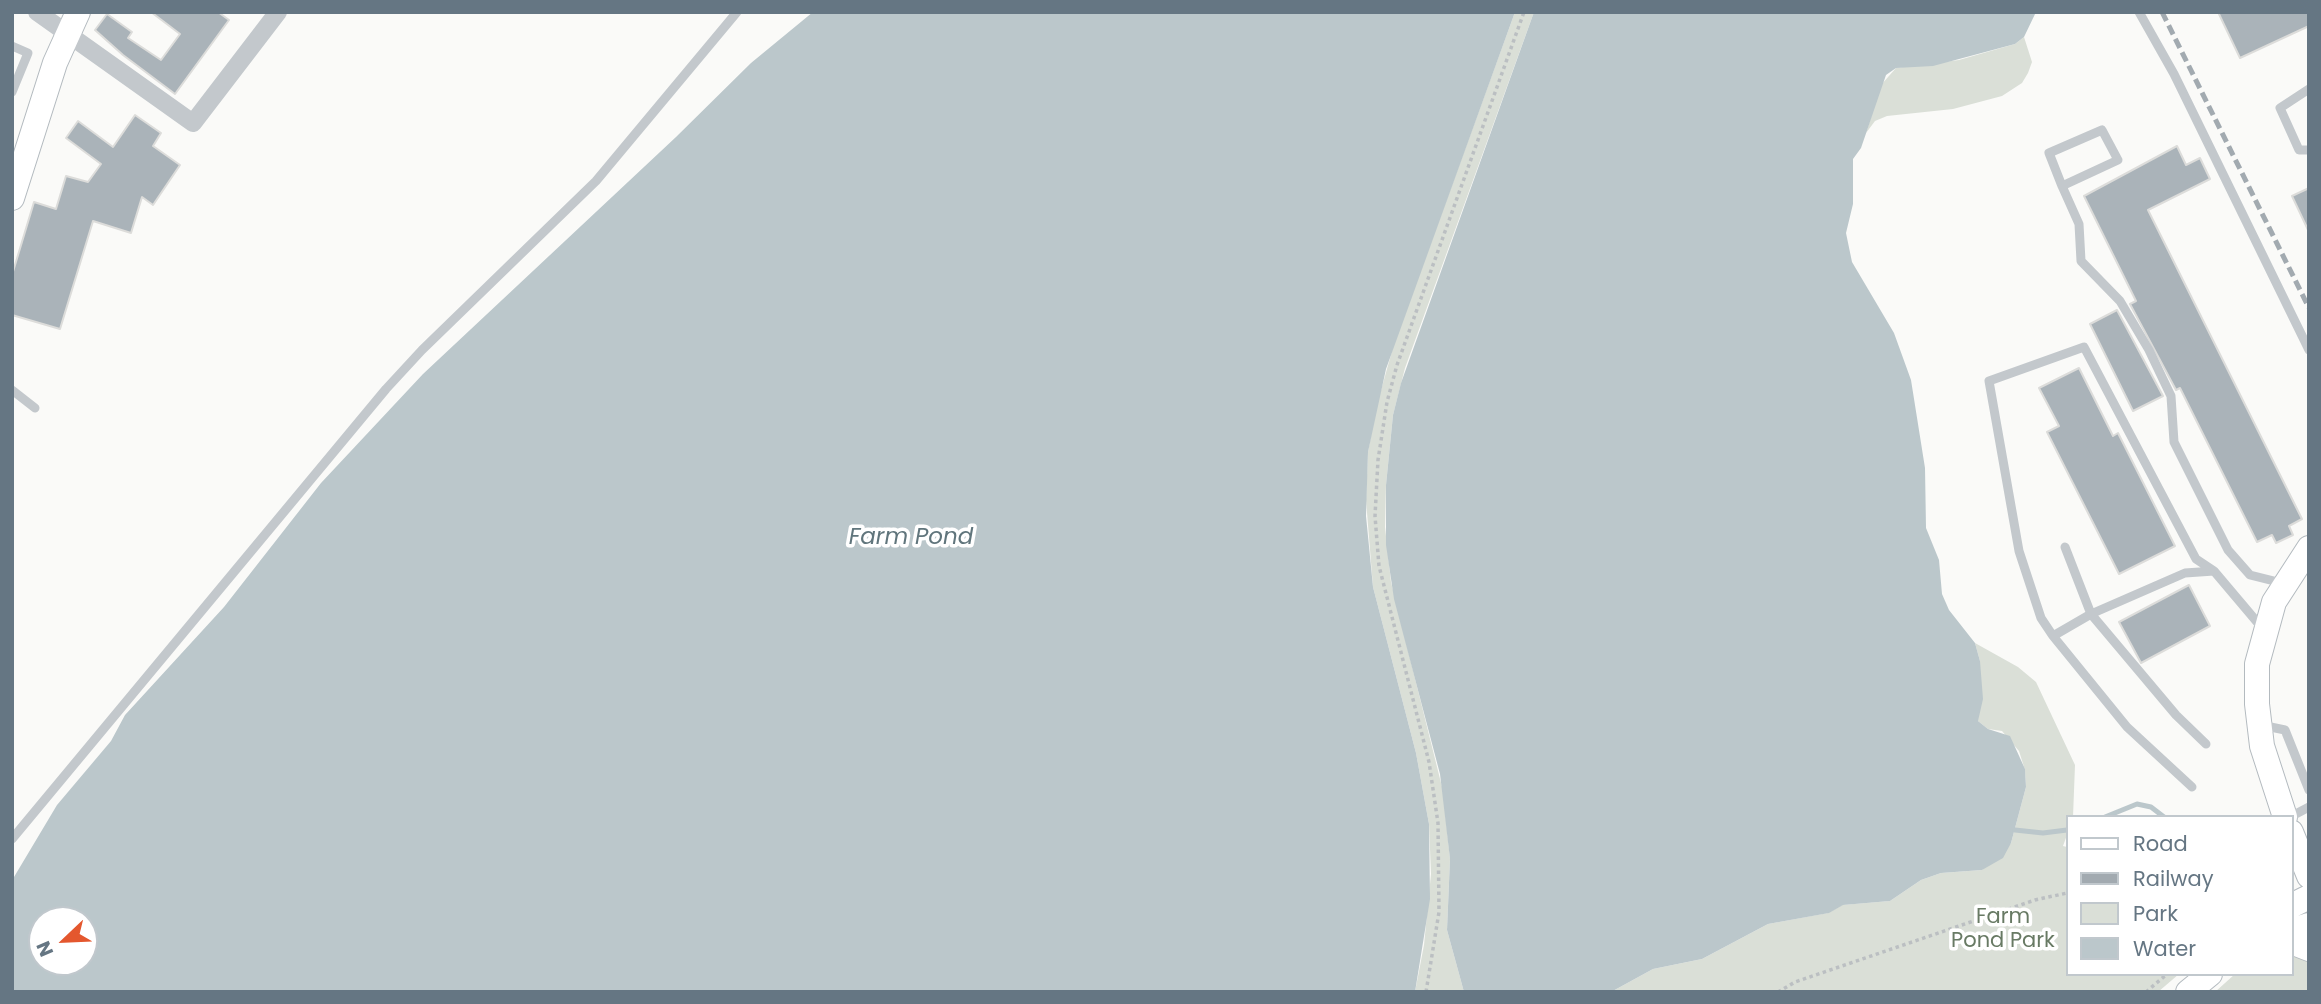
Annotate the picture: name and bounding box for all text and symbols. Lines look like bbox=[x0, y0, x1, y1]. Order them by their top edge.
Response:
water label: Farm Pond bbox=[849, 524, 973, 552]
legend bbox=[2066, 815, 2293, 976]
text: Road bbox=[2133, 829, 2188, 858]
text: Railway bbox=[2133, 864, 2214, 893]
text: Park bbox=[2133, 899, 2178, 928]
park label: Farm Pond Park bbox=[1951, 905, 2055, 955]
north arrow bbox=[28, 906, 98, 976]
text: Water bbox=[2133, 934, 2196, 963]
text: N bbox=[30, 937, 60, 960]

